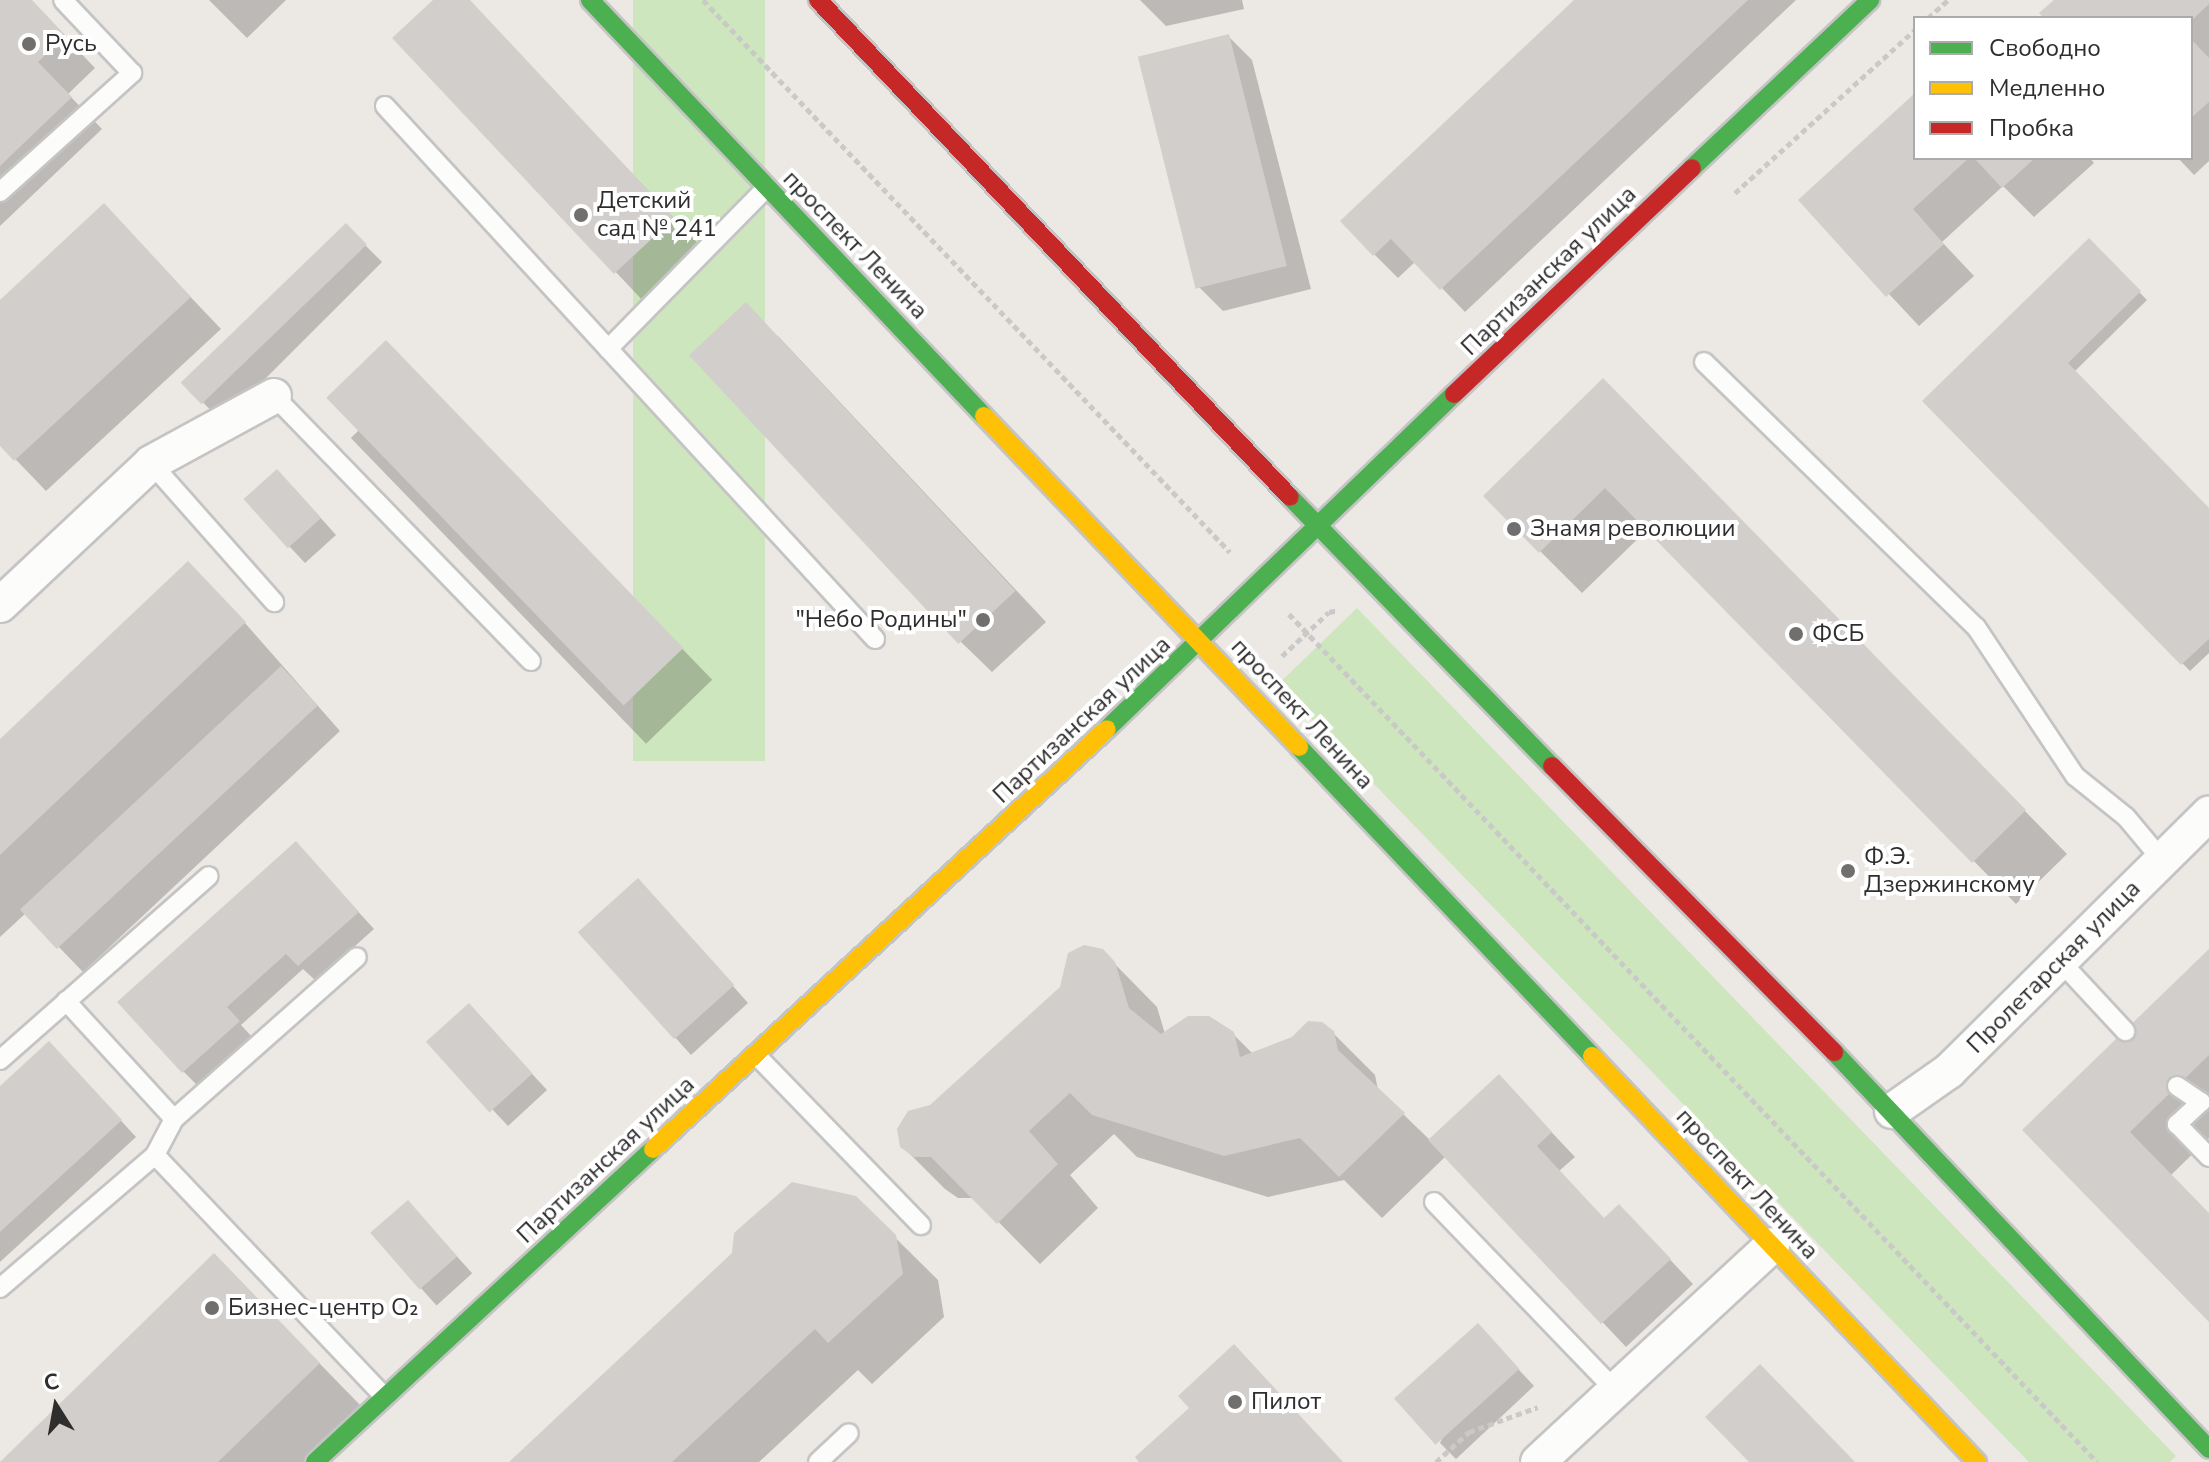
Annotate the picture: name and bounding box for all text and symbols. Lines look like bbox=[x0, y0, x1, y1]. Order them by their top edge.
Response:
legend bbox=[1913, 16, 2193, 160]
place label: Русь bbox=[45, 30, 97, 58]
text: Свободно bbox=[1989, 32, 2101, 64]
marker: Русь bbox=[20, 35, 38, 53]
text: Медленно bbox=[1989, 72, 2105, 104]
text: Пробка bbox=[1989, 112, 2074, 144]
street label: проспект Ленина bbox=[777, 165, 933, 325]
street label: Партизанская улица bbox=[1456, 180, 1642, 362]
place label: Детский сад № 241 bbox=[597, 187, 717, 243]
marker: Детский сад № 241 bbox=[572, 206, 590, 224]
place label: Знамя революции bbox=[1530, 515, 1736, 543]
marker: Знамя революции bbox=[1505, 520, 1523, 538]
place label: "Небо Родины" bbox=[795, 606, 967, 634]
marker: "Небо Родины" bbox=[974, 611, 992, 629]
place label: ФСБ bbox=[1812, 620, 1864, 648]
marker: ФСБ bbox=[1787, 625, 1805, 643]
street label: Партизанская улица bbox=[987, 630, 1177, 810]
street label: проспект Ленина bbox=[1225, 633, 1379, 795]
place label: Ф.Э. Дзержинскому bbox=[1864, 843, 2035, 899]
marker: Ф.Э. Дзержинскому bbox=[1839, 862, 1857, 880]
street label: Пролетарская улица bbox=[1961, 874, 2147, 1060]
street label: Партизанская улица bbox=[511, 1070, 701, 1250]
street label: проспект Ленина bbox=[1670, 1103, 1824, 1265]
place label: Бизнес-центр O₂ bbox=[228, 1294, 418, 1322]
marker: Бизнес-центр O₂ bbox=[203, 1299, 221, 1317]
north arrow bbox=[16, 1366, 96, 1446]
text: С bbox=[41, 1366, 62, 1399]
place label: Пилот bbox=[1251, 1388, 1321, 1416]
marker: Пилот bbox=[1226, 1393, 1244, 1411]

